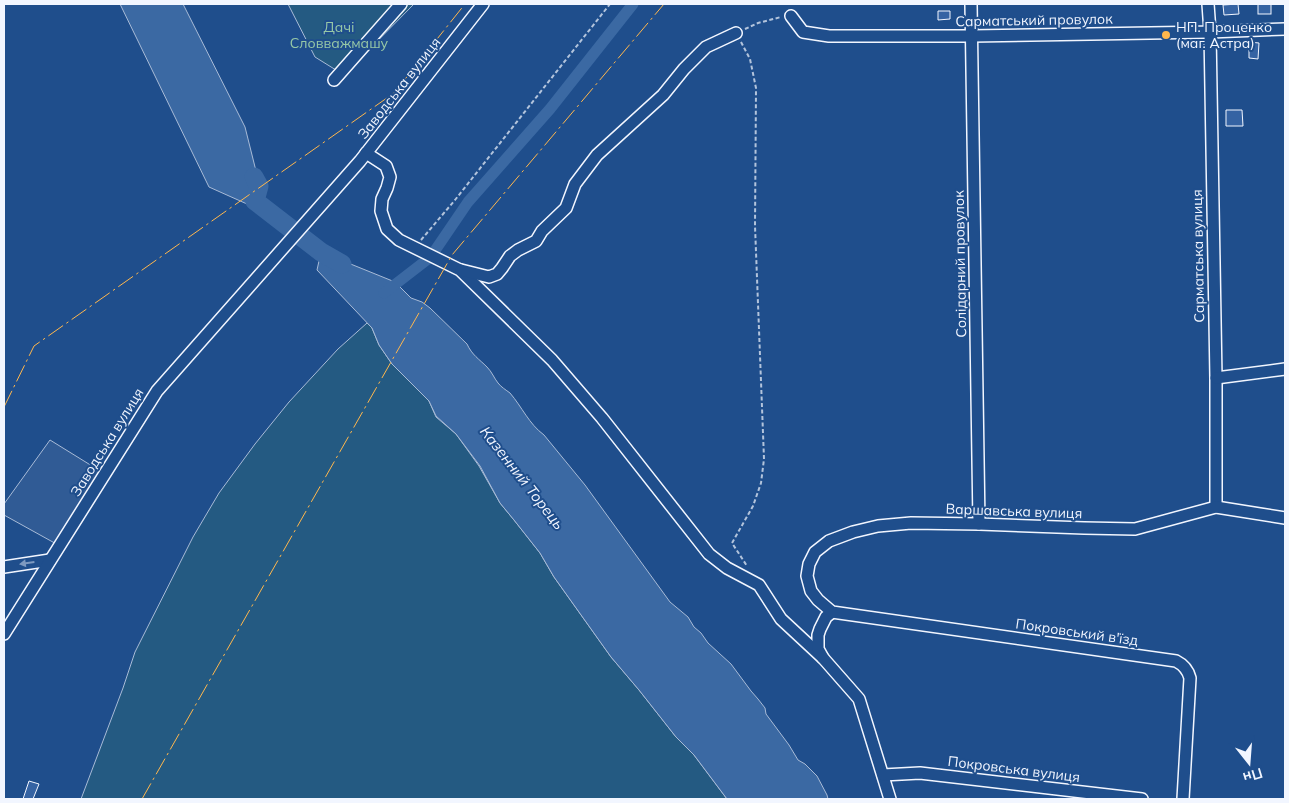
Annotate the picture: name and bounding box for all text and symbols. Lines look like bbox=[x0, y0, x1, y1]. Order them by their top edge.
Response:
street label: Сарматський провулок bbox=[955, 10, 1113, 30]
park label: Дачі Словважмашу bbox=[290, 18, 389, 52]
place label: НП. Проценко (маг. Астра) bbox=[1176, 18, 1272, 52]
marker: НП. Проценко (маг. Астра) bbox=[1160, 29, 1172, 41]
street label: Заводська вулиця bbox=[354, 33, 444, 143]
street label: Сарматська вулиця bbox=[1188, 189, 1208, 323]
street label: Солідарний провулок bbox=[950, 190, 970, 338]
street label: Заводська вулиця bbox=[66, 384, 148, 500]
water label: Казенний Торець bbox=[476, 422, 569, 533]
street label: Варшавська вулиця bbox=[945, 500, 1083, 522]
one-way arrow bbox=[19, 560, 35, 568]
street label: Покровський в'їзд bbox=[1015, 614, 1140, 650]
north arrow bbox=[1224, 738, 1274, 788]
street label: Покровська вулиця bbox=[947, 752, 1081, 786]
text: Пн bbox=[1241, 764, 1265, 787]

